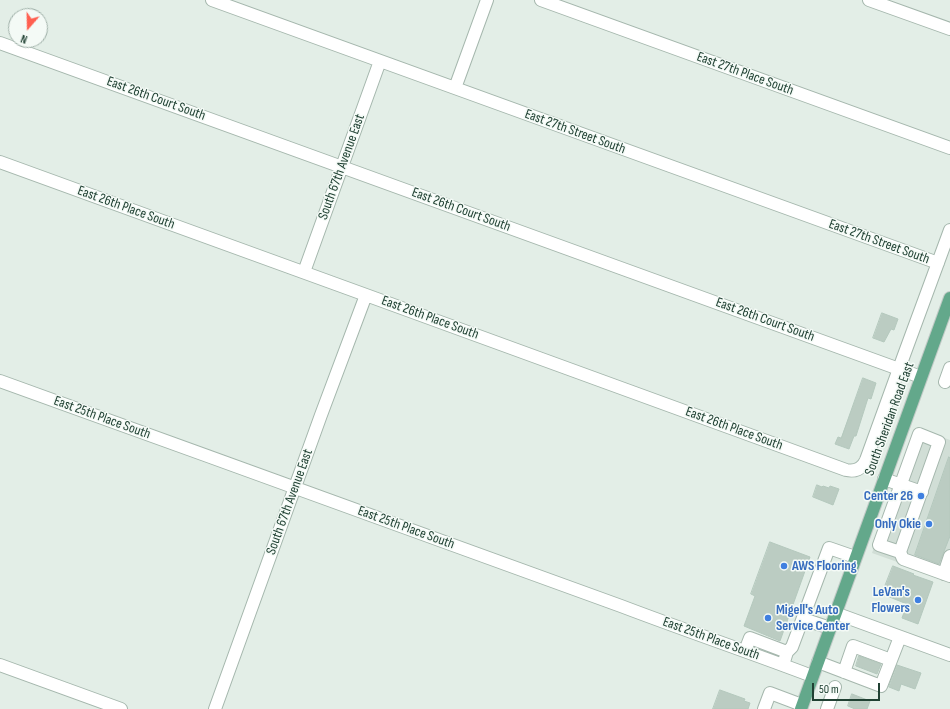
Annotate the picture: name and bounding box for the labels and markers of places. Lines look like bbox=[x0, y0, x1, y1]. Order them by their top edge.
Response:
place label: Center 26 bbox=[864, 488, 913, 504]
marker: Center 26 bbox=[916, 491, 926, 501]
place label: Only Okie bbox=[875, 516, 921, 532]
marker: Only Okie bbox=[924, 519, 934, 529]
place label: AWS Flooring bbox=[792, 558, 857, 574]
marker: AWS Flooring bbox=[779, 561, 789, 571]
place label: LeVan's Flowers bbox=[871, 584, 910, 616]
marker: LeVan's Flowers bbox=[913, 595, 923, 605]
place label: Migell's Auto Service Center bbox=[776, 602, 850, 634]
marker: Migell's Auto Service Center bbox=[763, 613, 773, 623]

